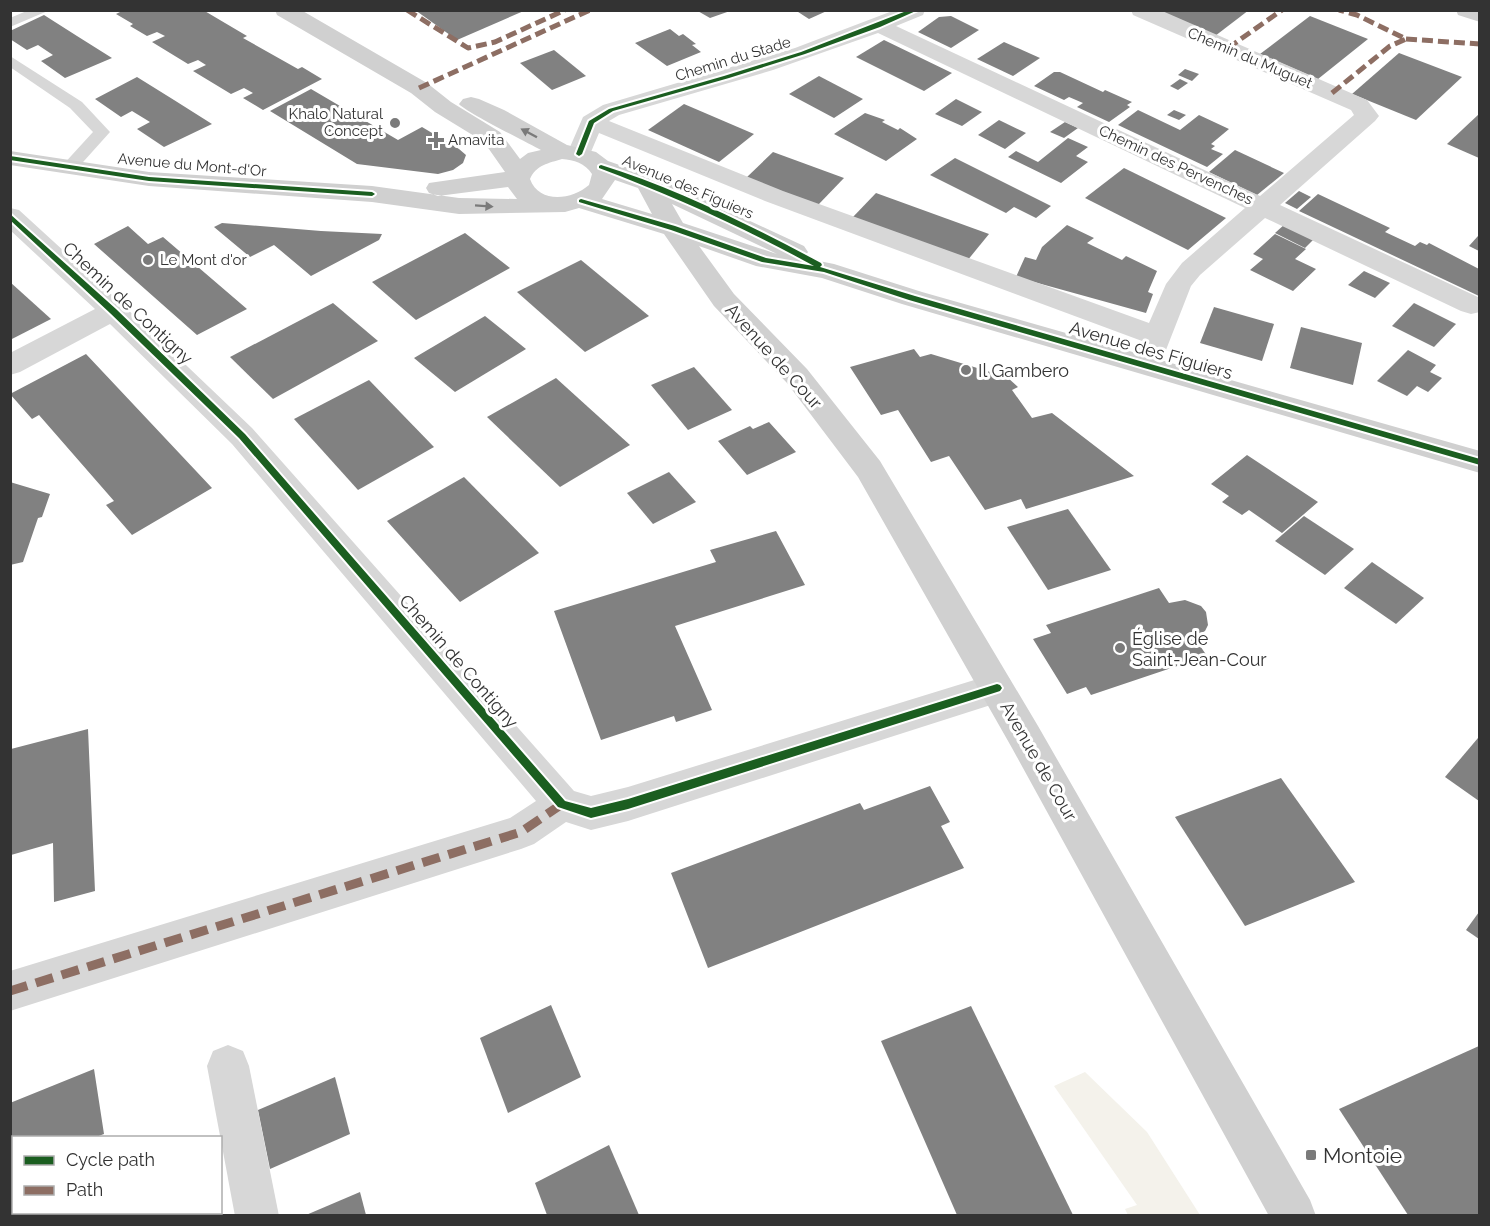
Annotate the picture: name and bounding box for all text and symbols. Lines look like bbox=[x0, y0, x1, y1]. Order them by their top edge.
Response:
street label: Chemin du Muguet bbox=[1185, 24, 1315, 92]
street label: Chemin du Stade bbox=[673, 33, 793, 85]
place label: Khalo Natural Concept bbox=[289, 105, 384, 140]
marker: Khalo Natural Concept bbox=[388, 116, 402, 130]
street label: Chemin des Pervenches bbox=[1096, 121, 1256, 209]
one-way arrow bbox=[521, 128, 538, 138]
place label: Amavita bbox=[448, 131, 504, 149]
marker: Amavita bbox=[429, 133, 443, 147]
street label: Avenue du Mont-d'Or bbox=[117, 150, 268, 181]
street label: Avenue des Figuiers bbox=[620, 151, 756, 223]
one-way arrow bbox=[474, 202, 493, 211]
street label: Chemin de Contigny bbox=[59, 237, 197, 369]
place label: Le Mont d'or bbox=[160, 251, 247, 269]
marker: Le Mont d'or bbox=[141, 253, 155, 267]
street label: Avenue de Cour bbox=[721, 299, 827, 413]
street label: Avenue des Figuiers bbox=[1067, 317, 1235, 383]
place label: Il Gambero bbox=[978, 360, 1069, 381]
marker: Il Gambero bbox=[959, 363, 973, 377]
street label: Chemin de Contigny bbox=[395, 590, 523, 732]
place label: Église de Saint-Jean-Cour bbox=[1132, 627, 1267, 670]
marker: Église de Saint-Jean-Cour bbox=[1113, 641, 1127, 655]
street label: Avenue de Cour bbox=[996, 698, 1082, 825]
legend bbox=[12, 1136, 222, 1214]
place label: Montoie bbox=[1323, 1143, 1402, 1168]
marker: Montoie bbox=[1304, 1148, 1318, 1162]
text: Cycle path bbox=[66, 1149, 155, 1170]
text: Path bbox=[66, 1179, 103, 1200]

